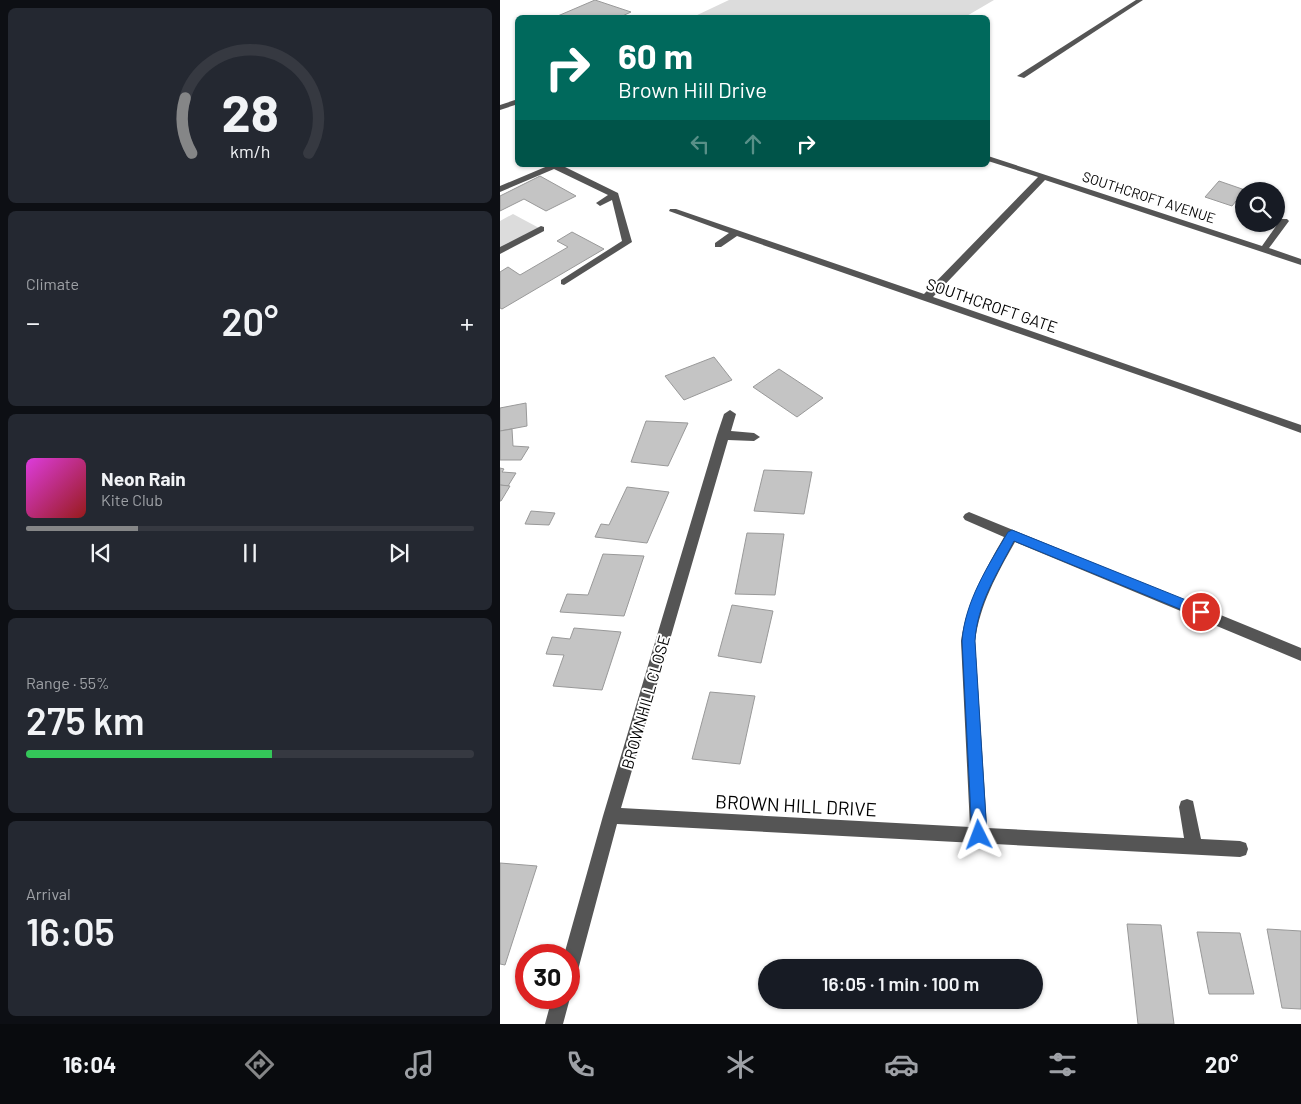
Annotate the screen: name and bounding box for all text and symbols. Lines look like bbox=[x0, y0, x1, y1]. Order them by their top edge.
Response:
text: 60 m bbox=[618, 34, 693, 76]
icon: right bbox=[535, 35, 600, 100]
text: Brown Hill Drive bbox=[618, 76, 767, 102]
text: 28 bbox=[221, 80, 279, 142]
icon: left bbox=[686, 130, 714, 158]
icon: ahead bbox=[739, 130, 767, 158]
icon: right bbox=[792, 130, 820, 158]
text: km/h bbox=[230, 140, 270, 162]
street label: SOUTHCROFT AVENUE bbox=[1080, 167, 1218, 227]
map controls bbox=[1235, 182, 1285, 232]
button: search bbox=[1235, 182, 1285, 232]
text: Climate bbox=[26, 274, 79, 293]
street label: SOUTHCROFT GATE bbox=[924, 274, 1060, 336]
text: 20° bbox=[222, 298, 278, 344]
text: − bbox=[26, 305, 40, 339]
text: + bbox=[460, 305, 474, 339]
text: Neon Rain bbox=[101, 467, 186, 490]
text: Kite Club bbox=[101, 490, 163, 509]
icon: previous bbox=[87, 539, 115, 567]
icon: pause bbox=[236, 539, 264, 567]
icon: next bbox=[385, 539, 413, 567]
pin bbox=[1180, 591, 1222, 633]
icon: arrive bbox=[1187, 598, 1215, 626]
street label: BROWNHILL CLOSE bbox=[617, 633, 673, 771]
text: Range · 55% bbox=[26, 673, 109, 692]
text: 275 km bbox=[26, 697, 145, 743]
street label: BROWN HILL DRIVE bbox=[715, 789, 877, 821]
position arrow bbox=[952, 808, 1004, 860]
text: Arrival bbox=[26, 884, 71, 903]
text: 16:05 bbox=[26, 908, 115, 954]
speed limit sign: 30 bbox=[515, 944, 580, 1009]
text: 16:05 · 1 min · 100 m bbox=[822, 972, 979, 995]
icon: directions bbox=[242, 1047, 277, 1082]
icon: music bbox=[402, 1047, 437, 1082]
icon: phone bbox=[563, 1047, 598, 1082]
icon: climate bbox=[723, 1047, 758, 1082]
icon: car bbox=[884, 1047, 919, 1082]
icon: filters bbox=[1045, 1047, 1080, 1082]
text: 16:04 bbox=[63, 1051, 116, 1077]
text: 20° bbox=[1205, 1051, 1238, 1077]

